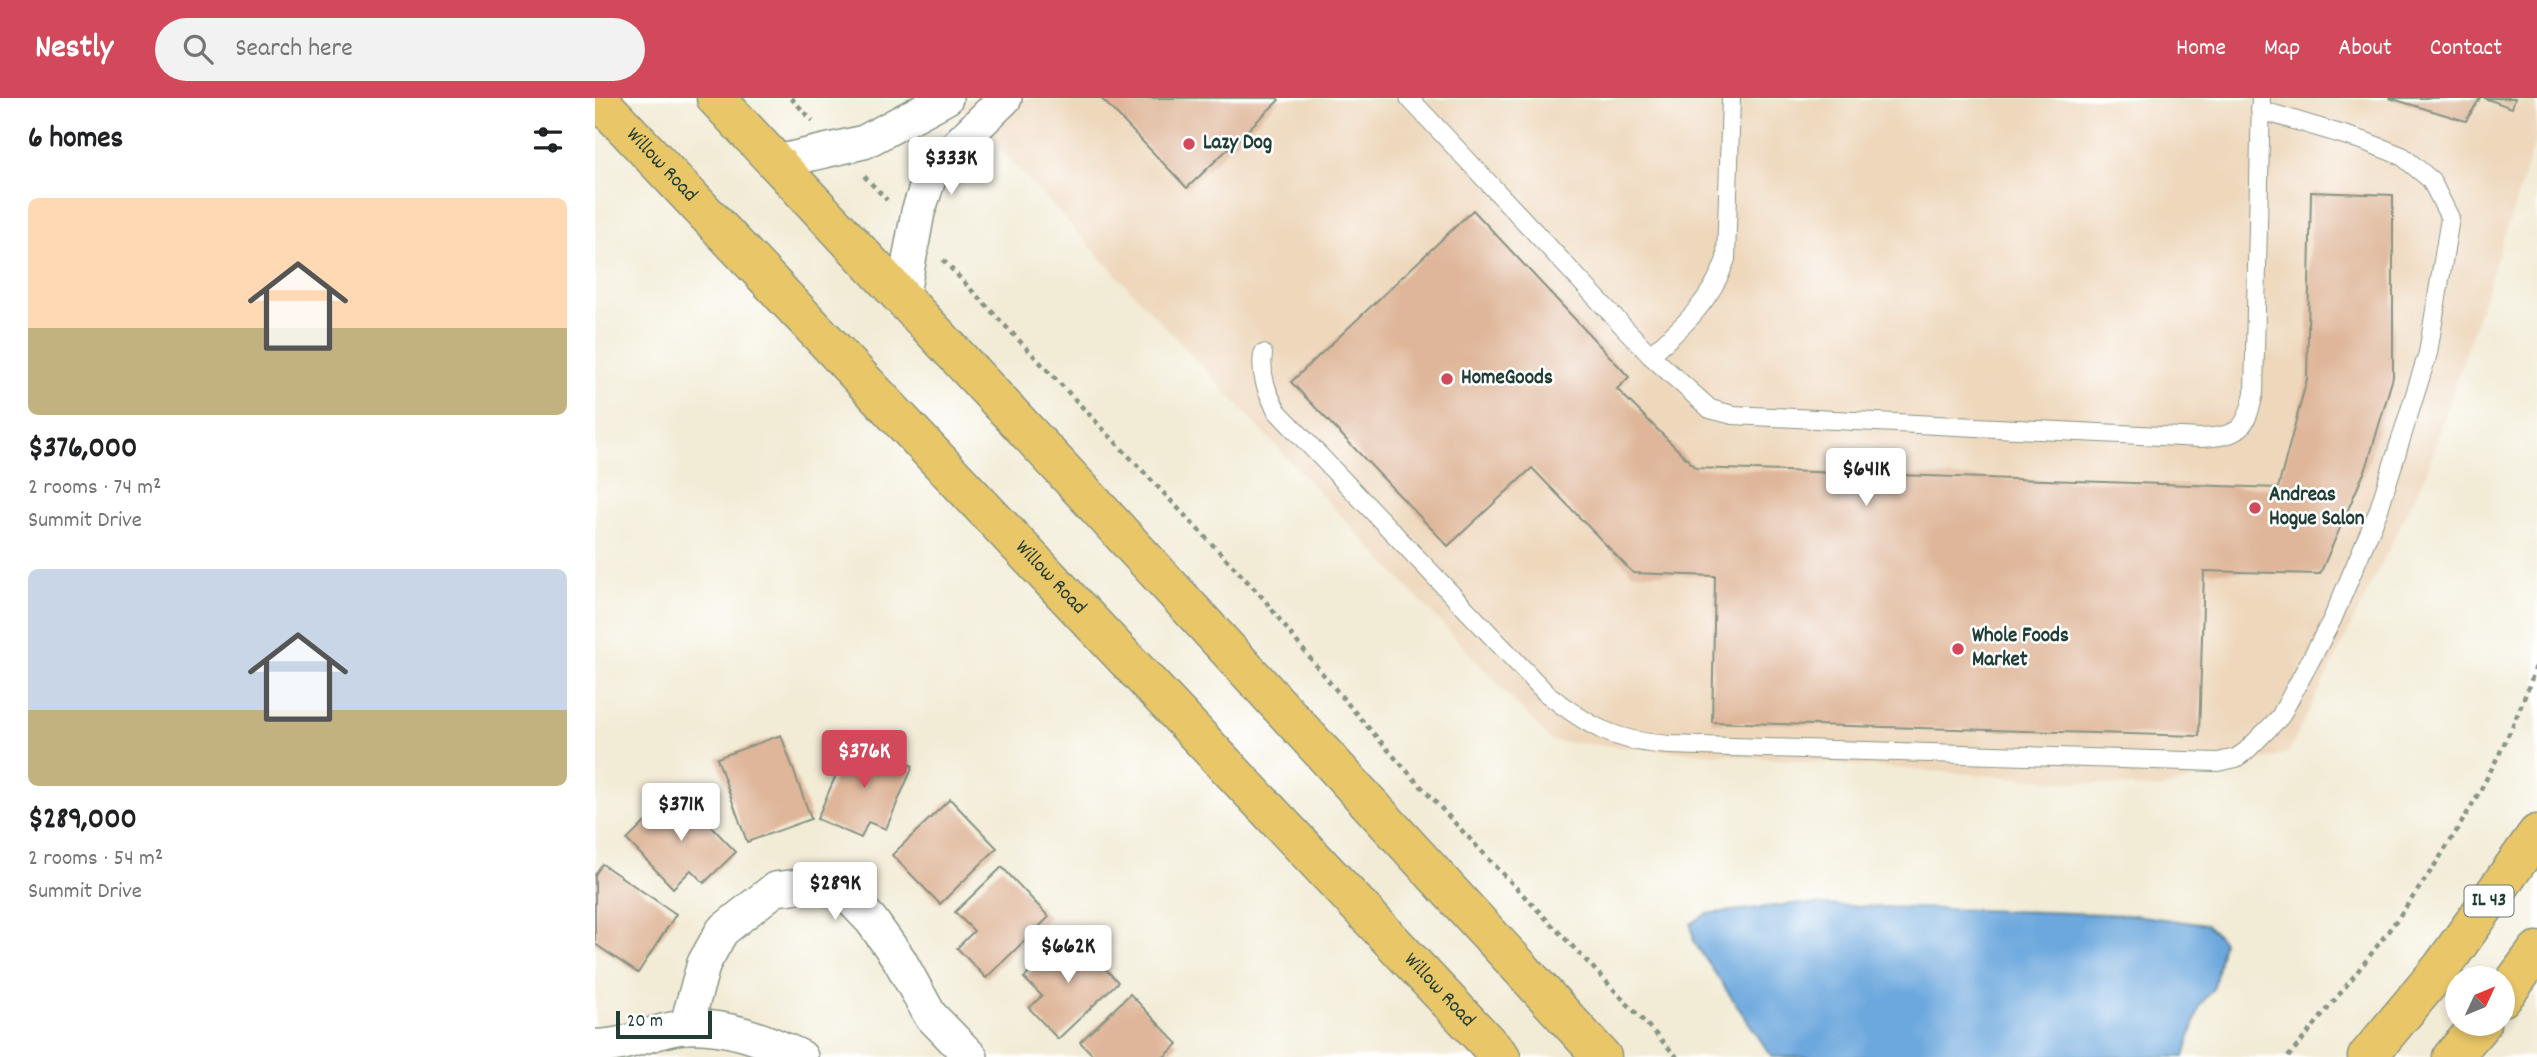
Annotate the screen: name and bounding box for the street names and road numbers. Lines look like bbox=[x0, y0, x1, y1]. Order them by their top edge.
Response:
street label: Willow Road bbox=[618, 122, 704, 210]
street label: Willow Road bbox=[1007, 534, 1092, 622]
road number: IL 43 bbox=[2465, 886, 2513, 916]
street label: Willow Road bbox=[1396, 947, 1481, 1035]

